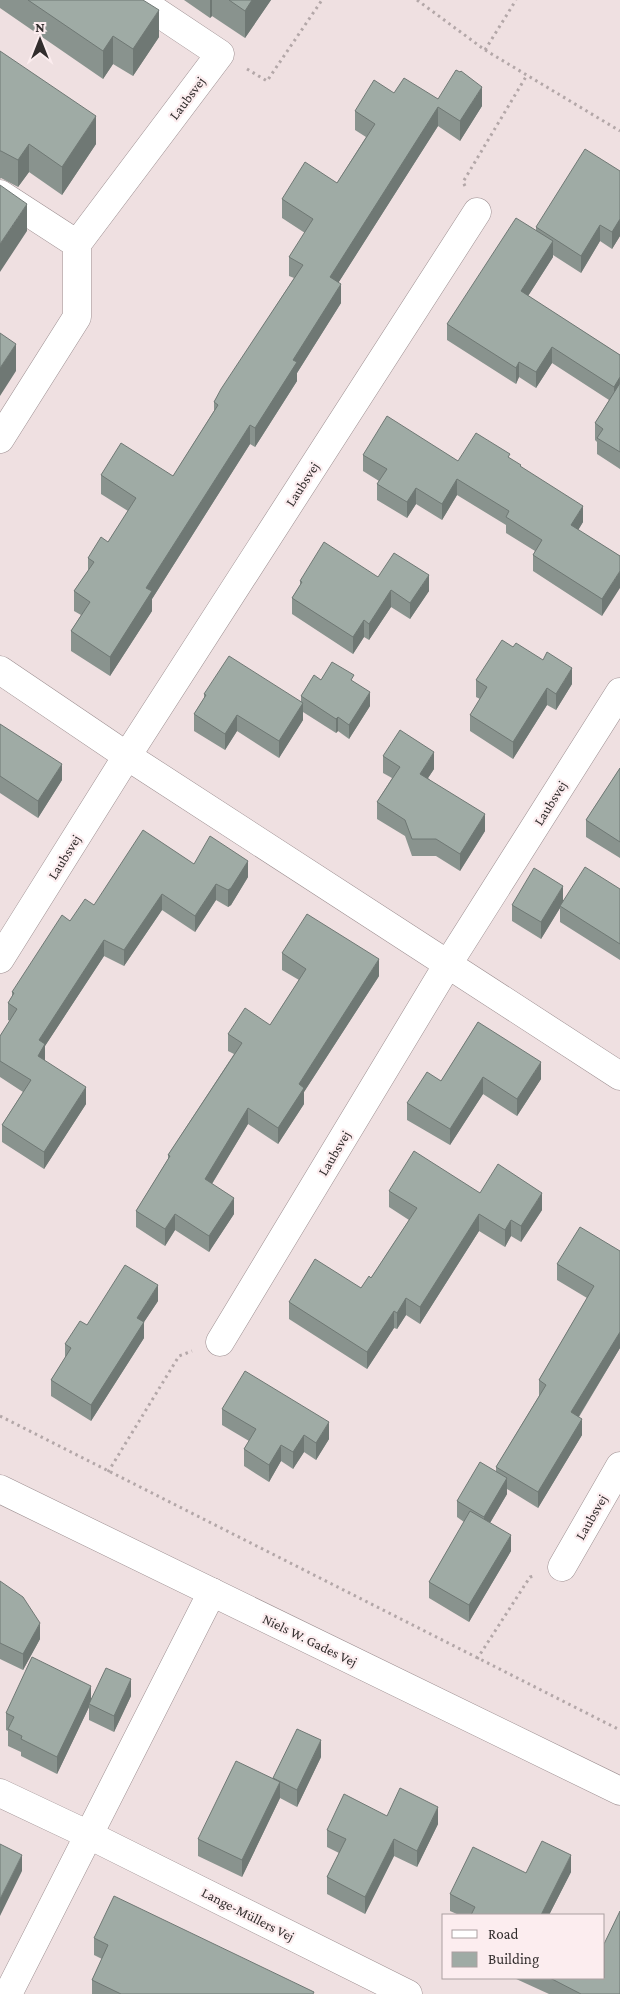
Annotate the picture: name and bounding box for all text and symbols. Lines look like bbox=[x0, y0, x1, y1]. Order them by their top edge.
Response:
north arrow bbox=[15, 15, 65, 65]
text: N bbox=[35, 19, 45, 35]
street label: Laubsvej bbox=[166, 73, 209, 123]
street label: Laubsvej bbox=[282, 459, 323, 510]
street label: Laubsvej bbox=[530, 778, 571, 829]
street label: Laubsvej bbox=[44, 832, 85, 883]
street label: Laubsvej bbox=[314, 1128, 354, 1179]
street label: Laubsvej bbox=[572, 1492, 611, 1543]
street label: Niels W. Gades Vej bbox=[260, 1610, 360, 1671]
street label: Lange-Müllers Vej bbox=[199, 1884, 297, 1945]
legend bbox=[442, 1914, 605, 1979]
text: Road bbox=[488, 1926, 519, 1942]
text: Building bbox=[488, 1951, 539, 1968]

